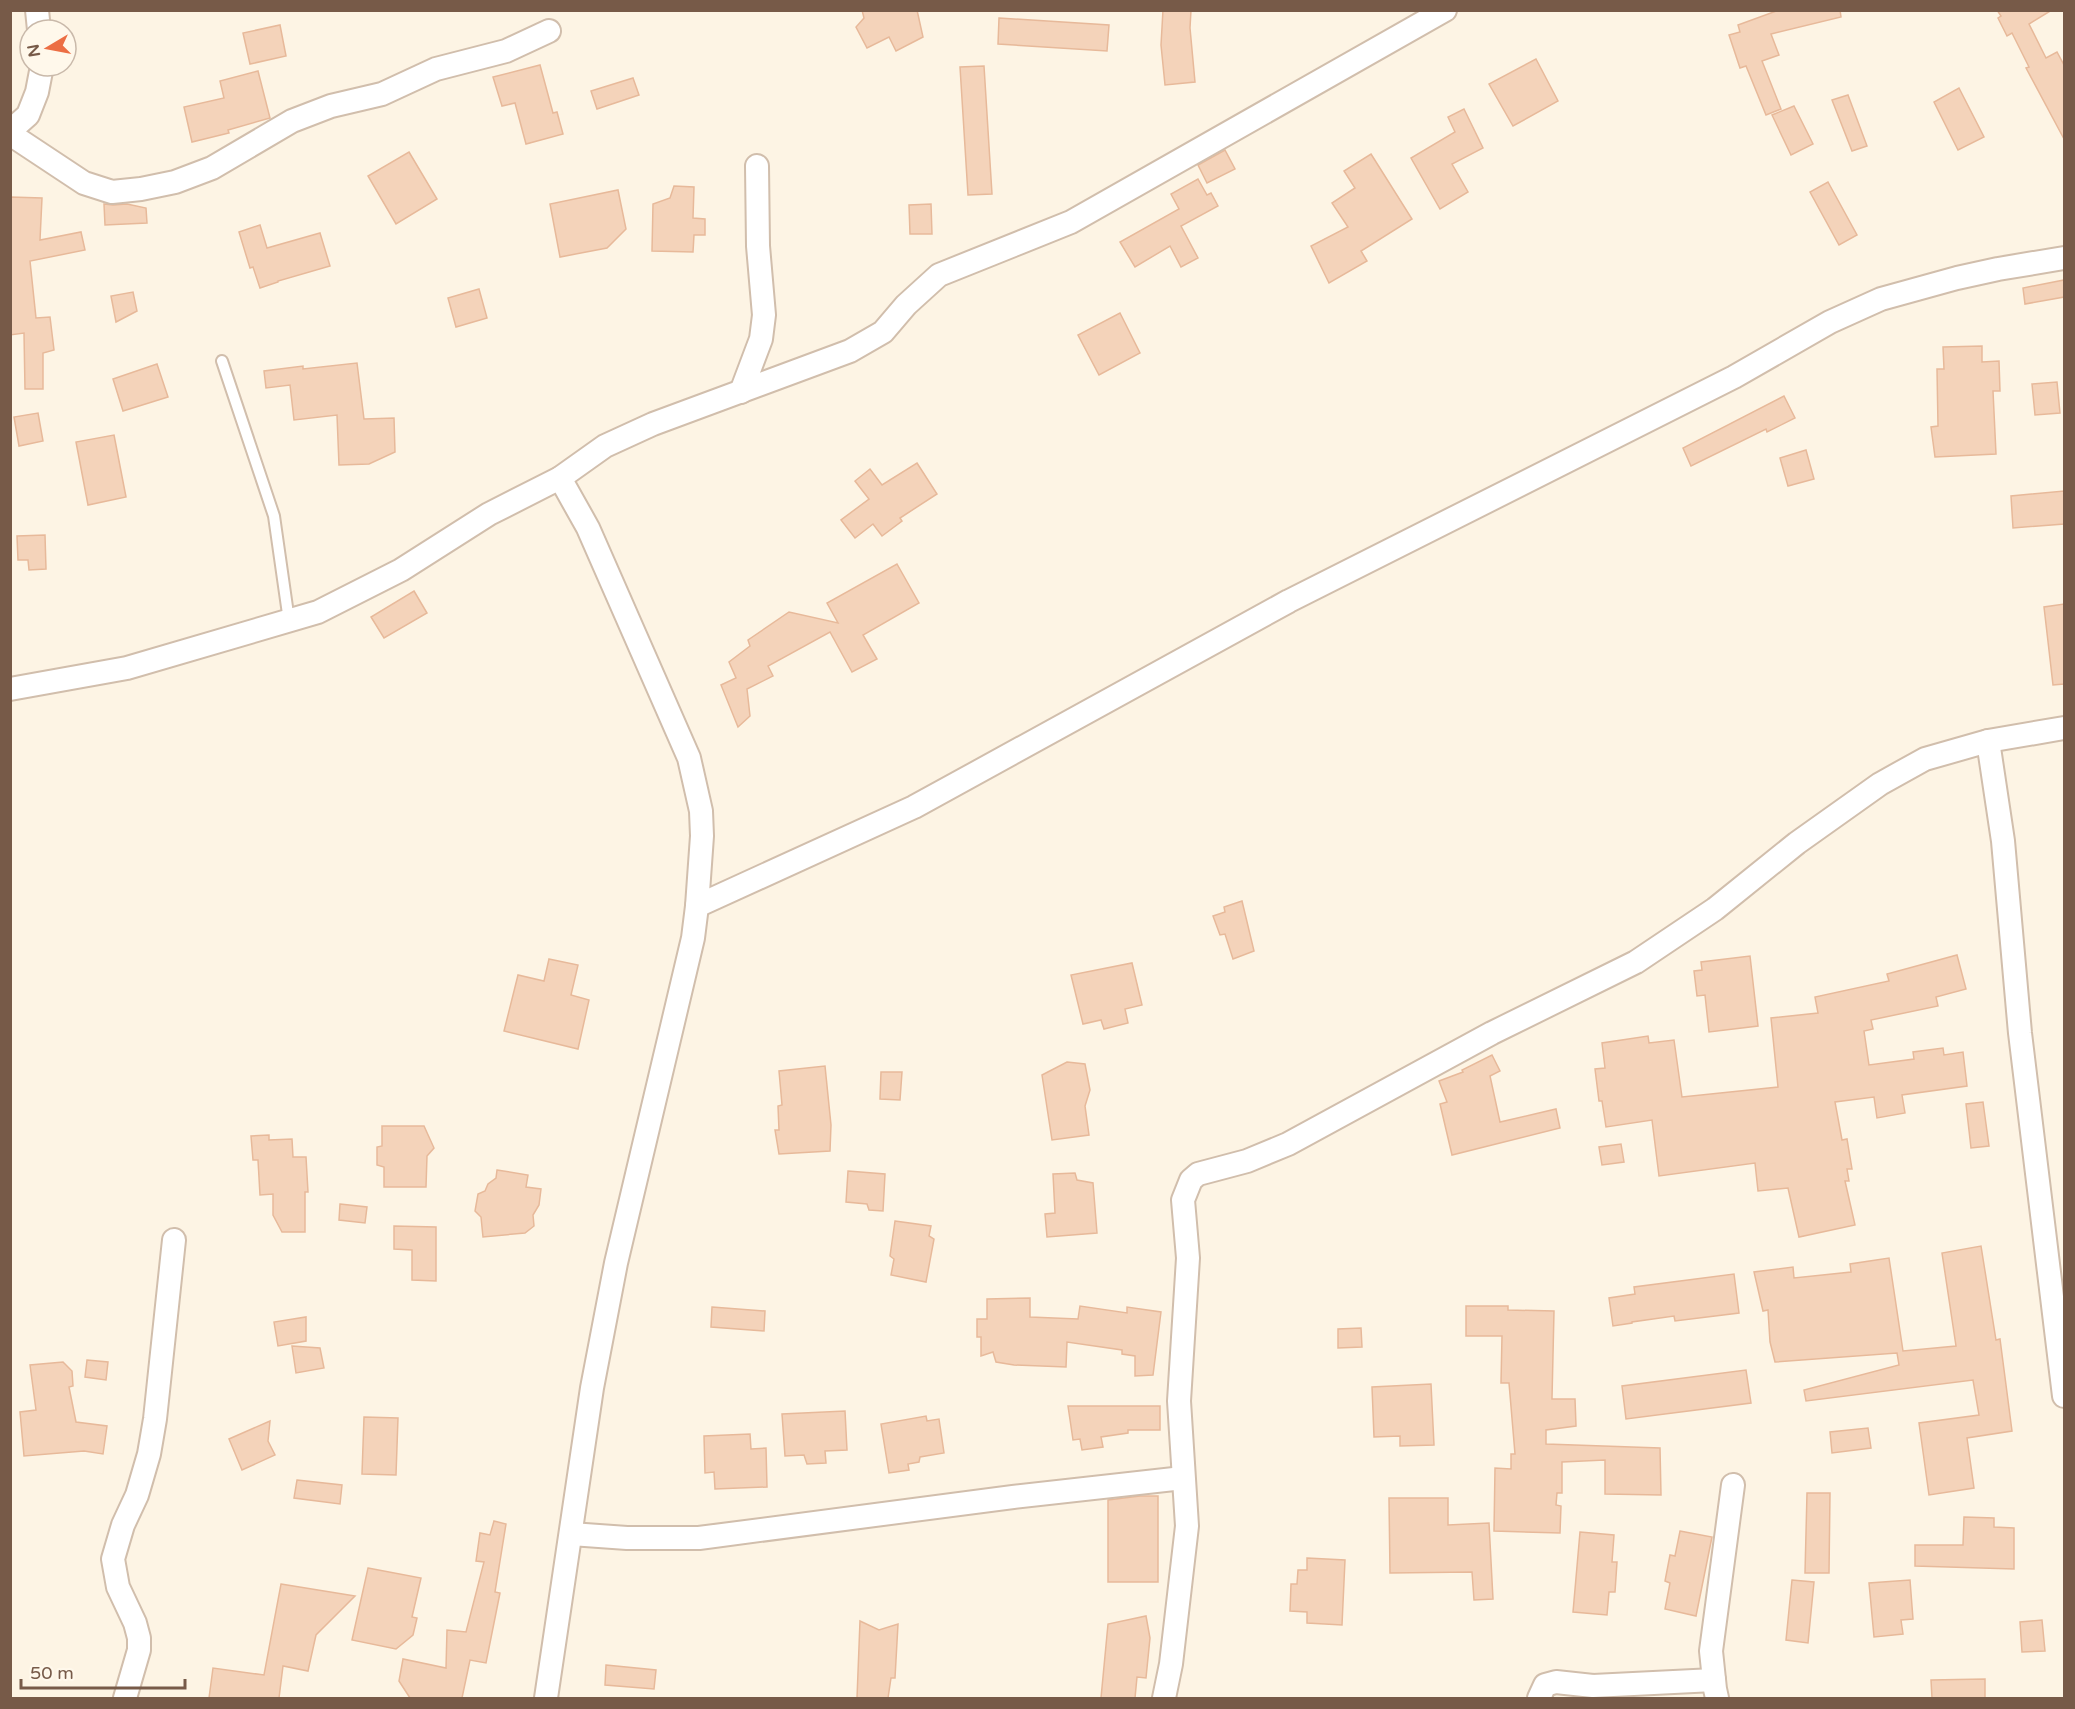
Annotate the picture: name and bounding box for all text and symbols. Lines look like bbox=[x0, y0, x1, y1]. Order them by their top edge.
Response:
north arrow bbox=[18, 18, 78, 78]
text: N bbox=[23, 42, 45, 58]
scale bar bbox=[21, 1652, 184, 1690]
text: 50 m bbox=[30, 1662, 74, 1684]

